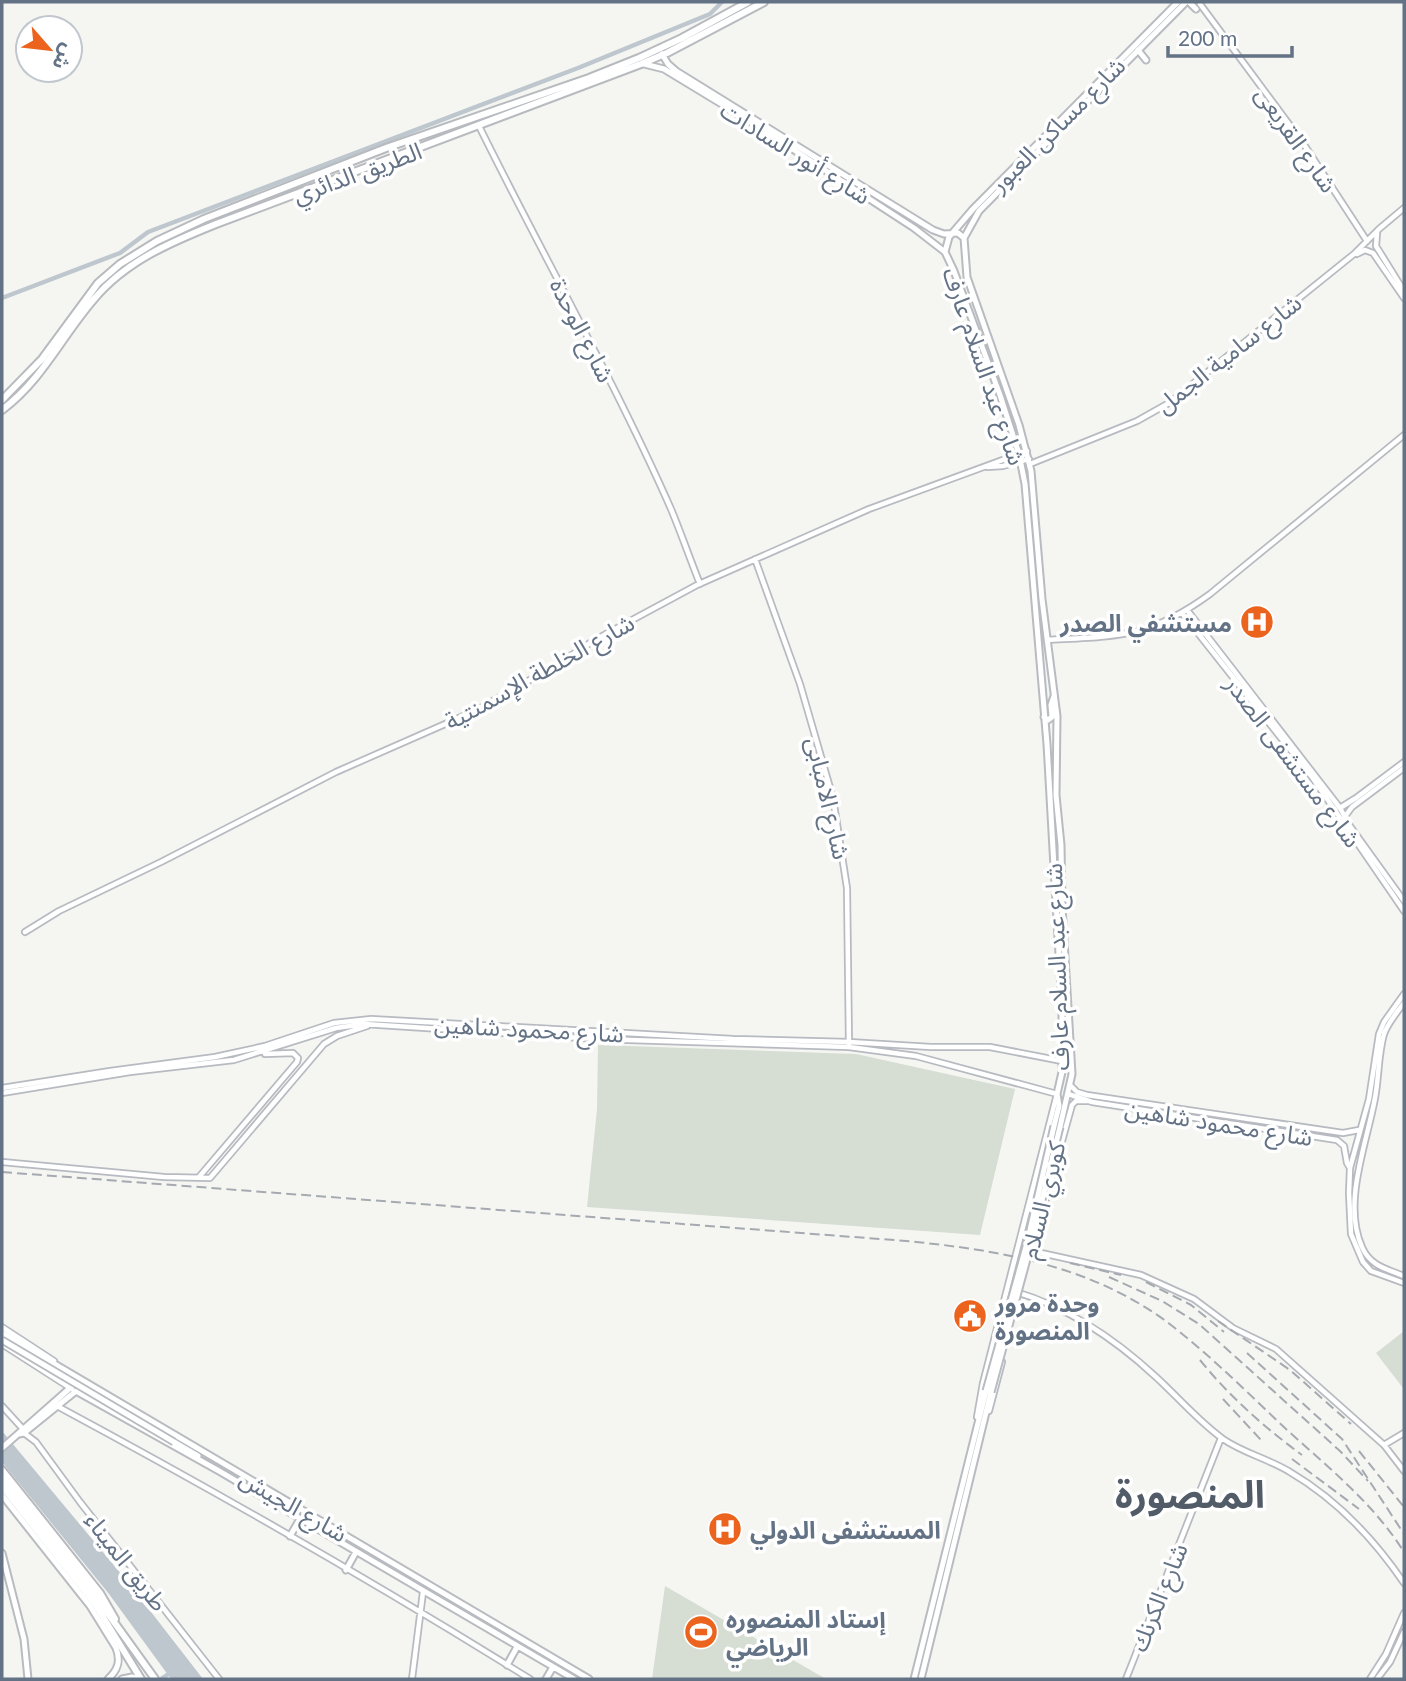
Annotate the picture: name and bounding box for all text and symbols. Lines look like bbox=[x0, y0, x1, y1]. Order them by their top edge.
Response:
north arrow bbox=[14, 14, 84, 84]
scale bar bbox=[1168, 14, 1292, 58]
text: 200 m bbox=[1178, 25, 1237, 50]
text: ش bbox=[48, 40, 81, 74]
street label: شارع مساكن العبور bbox=[983, 50, 1133, 201]
street label: شارع القريعى bbox=[1247, 80, 1344, 200]
street label: شارع أنور السادات bbox=[713, 94, 876, 213]
street label: الطريق الدائري bbox=[289, 135, 427, 214]
street label: شارع عبد السلام عارف bbox=[933, 263, 1032, 470]
street label: شارع الوحدة bbox=[541, 273, 622, 389]
street label: شارع سامية الجمل bbox=[1149, 287, 1309, 422]
hospital icon: مستشفي الصدر bbox=[1238, 603, 1276, 641]
street label: شارع الخلطة الإسمنتية bbox=[439, 607, 641, 739]
place label: مستشفي الصدر bbox=[1059, 608, 1232, 643]
street label: شارع مستشفى الصدر bbox=[1216, 669, 1368, 855]
street label: شارع الامبابى bbox=[797, 734, 857, 863]
street label: شارع عبد السلام عارف bbox=[1038, 863, 1079, 1071]
street label: شارع محمود شاهين bbox=[433, 1009, 624, 1051]
street label: شارع محمود شاهين bbox=[1122, 1093, 1315, 1155]
street label: كوبري السلام bbox=[1013, 1137, 1076, 1263]
place label: وحدة مرور المنصورة bbox=[994, 1288, 1099, 1346]
public building icon: وحدة مرور المنصورة bbox=[951, 1297, 989, 1335]
street label: شارع الجيش bbox=[233, 1463, 353, 1551]
district label: المنصورة bbox=[1115, 1470, 1265, 1517]
street label: طريق الميناء bbox=[78, 1506, 175, 1617]
hospital icon: المستشفى الدولي bbox=[706, 1510, 744, 1548]
place label: المستشفى الدولي bbox=[750, 1515, 941, 1550]
street label: شارع الكرنك bbox=[1123, 1539, 1197, 1657]
place label: إستاد المنصوره الرياضي bbox=[726, 1604, 886, 1667]
sports icon: إستاد المنصوره الرياضي bbox=[682, 1613, 720, 1651]

